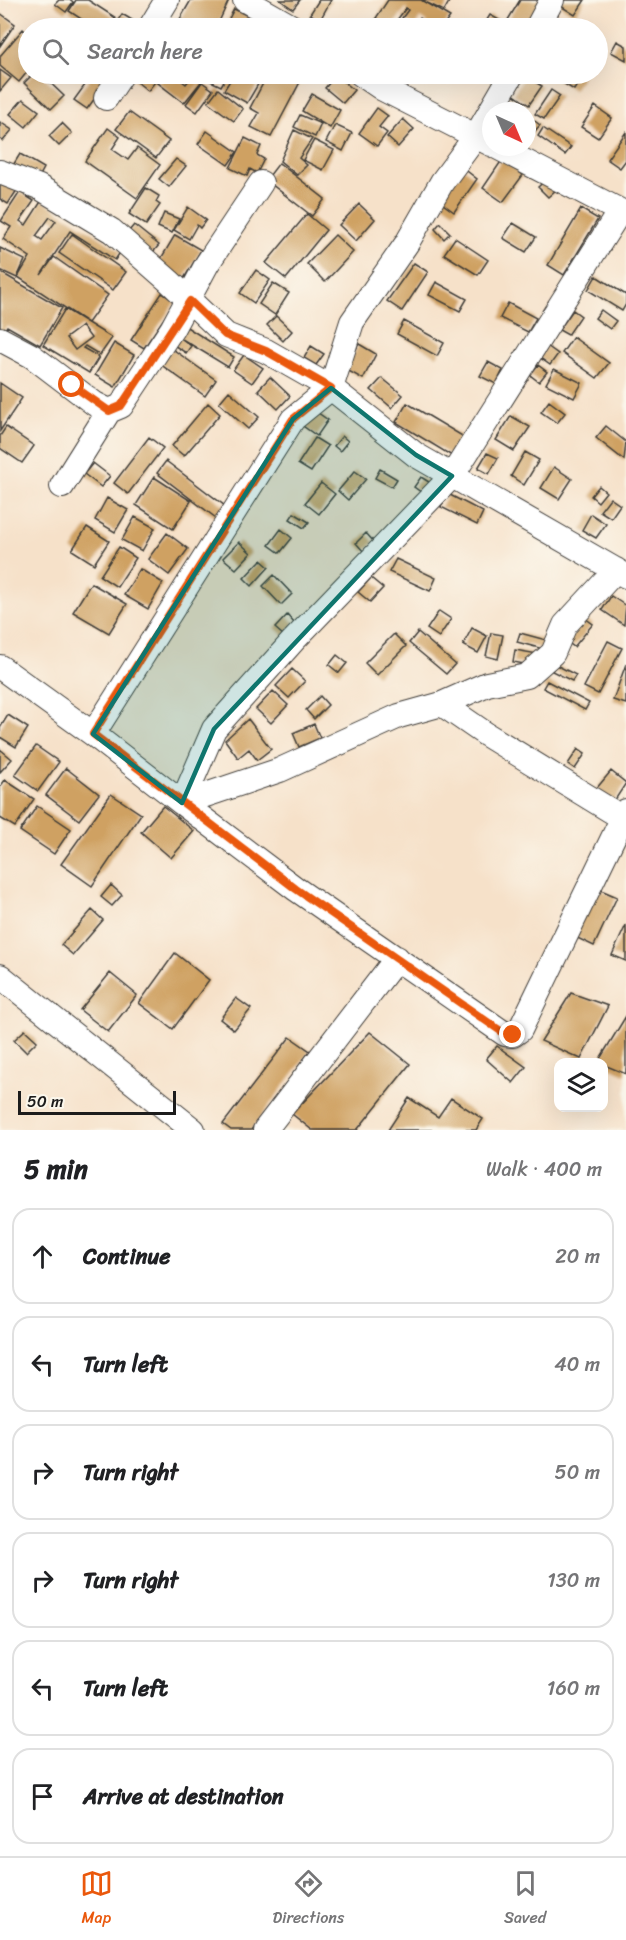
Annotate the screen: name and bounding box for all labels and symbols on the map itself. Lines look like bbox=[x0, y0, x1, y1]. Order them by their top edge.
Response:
north arrow bbox=[482, 102, 536, 156]
route start bbox=[58, 371, 84, 397]
route end bbox=[499, 1021, 525, 1047]
scale bar bbox=[18, 1088, 176, 1116]

